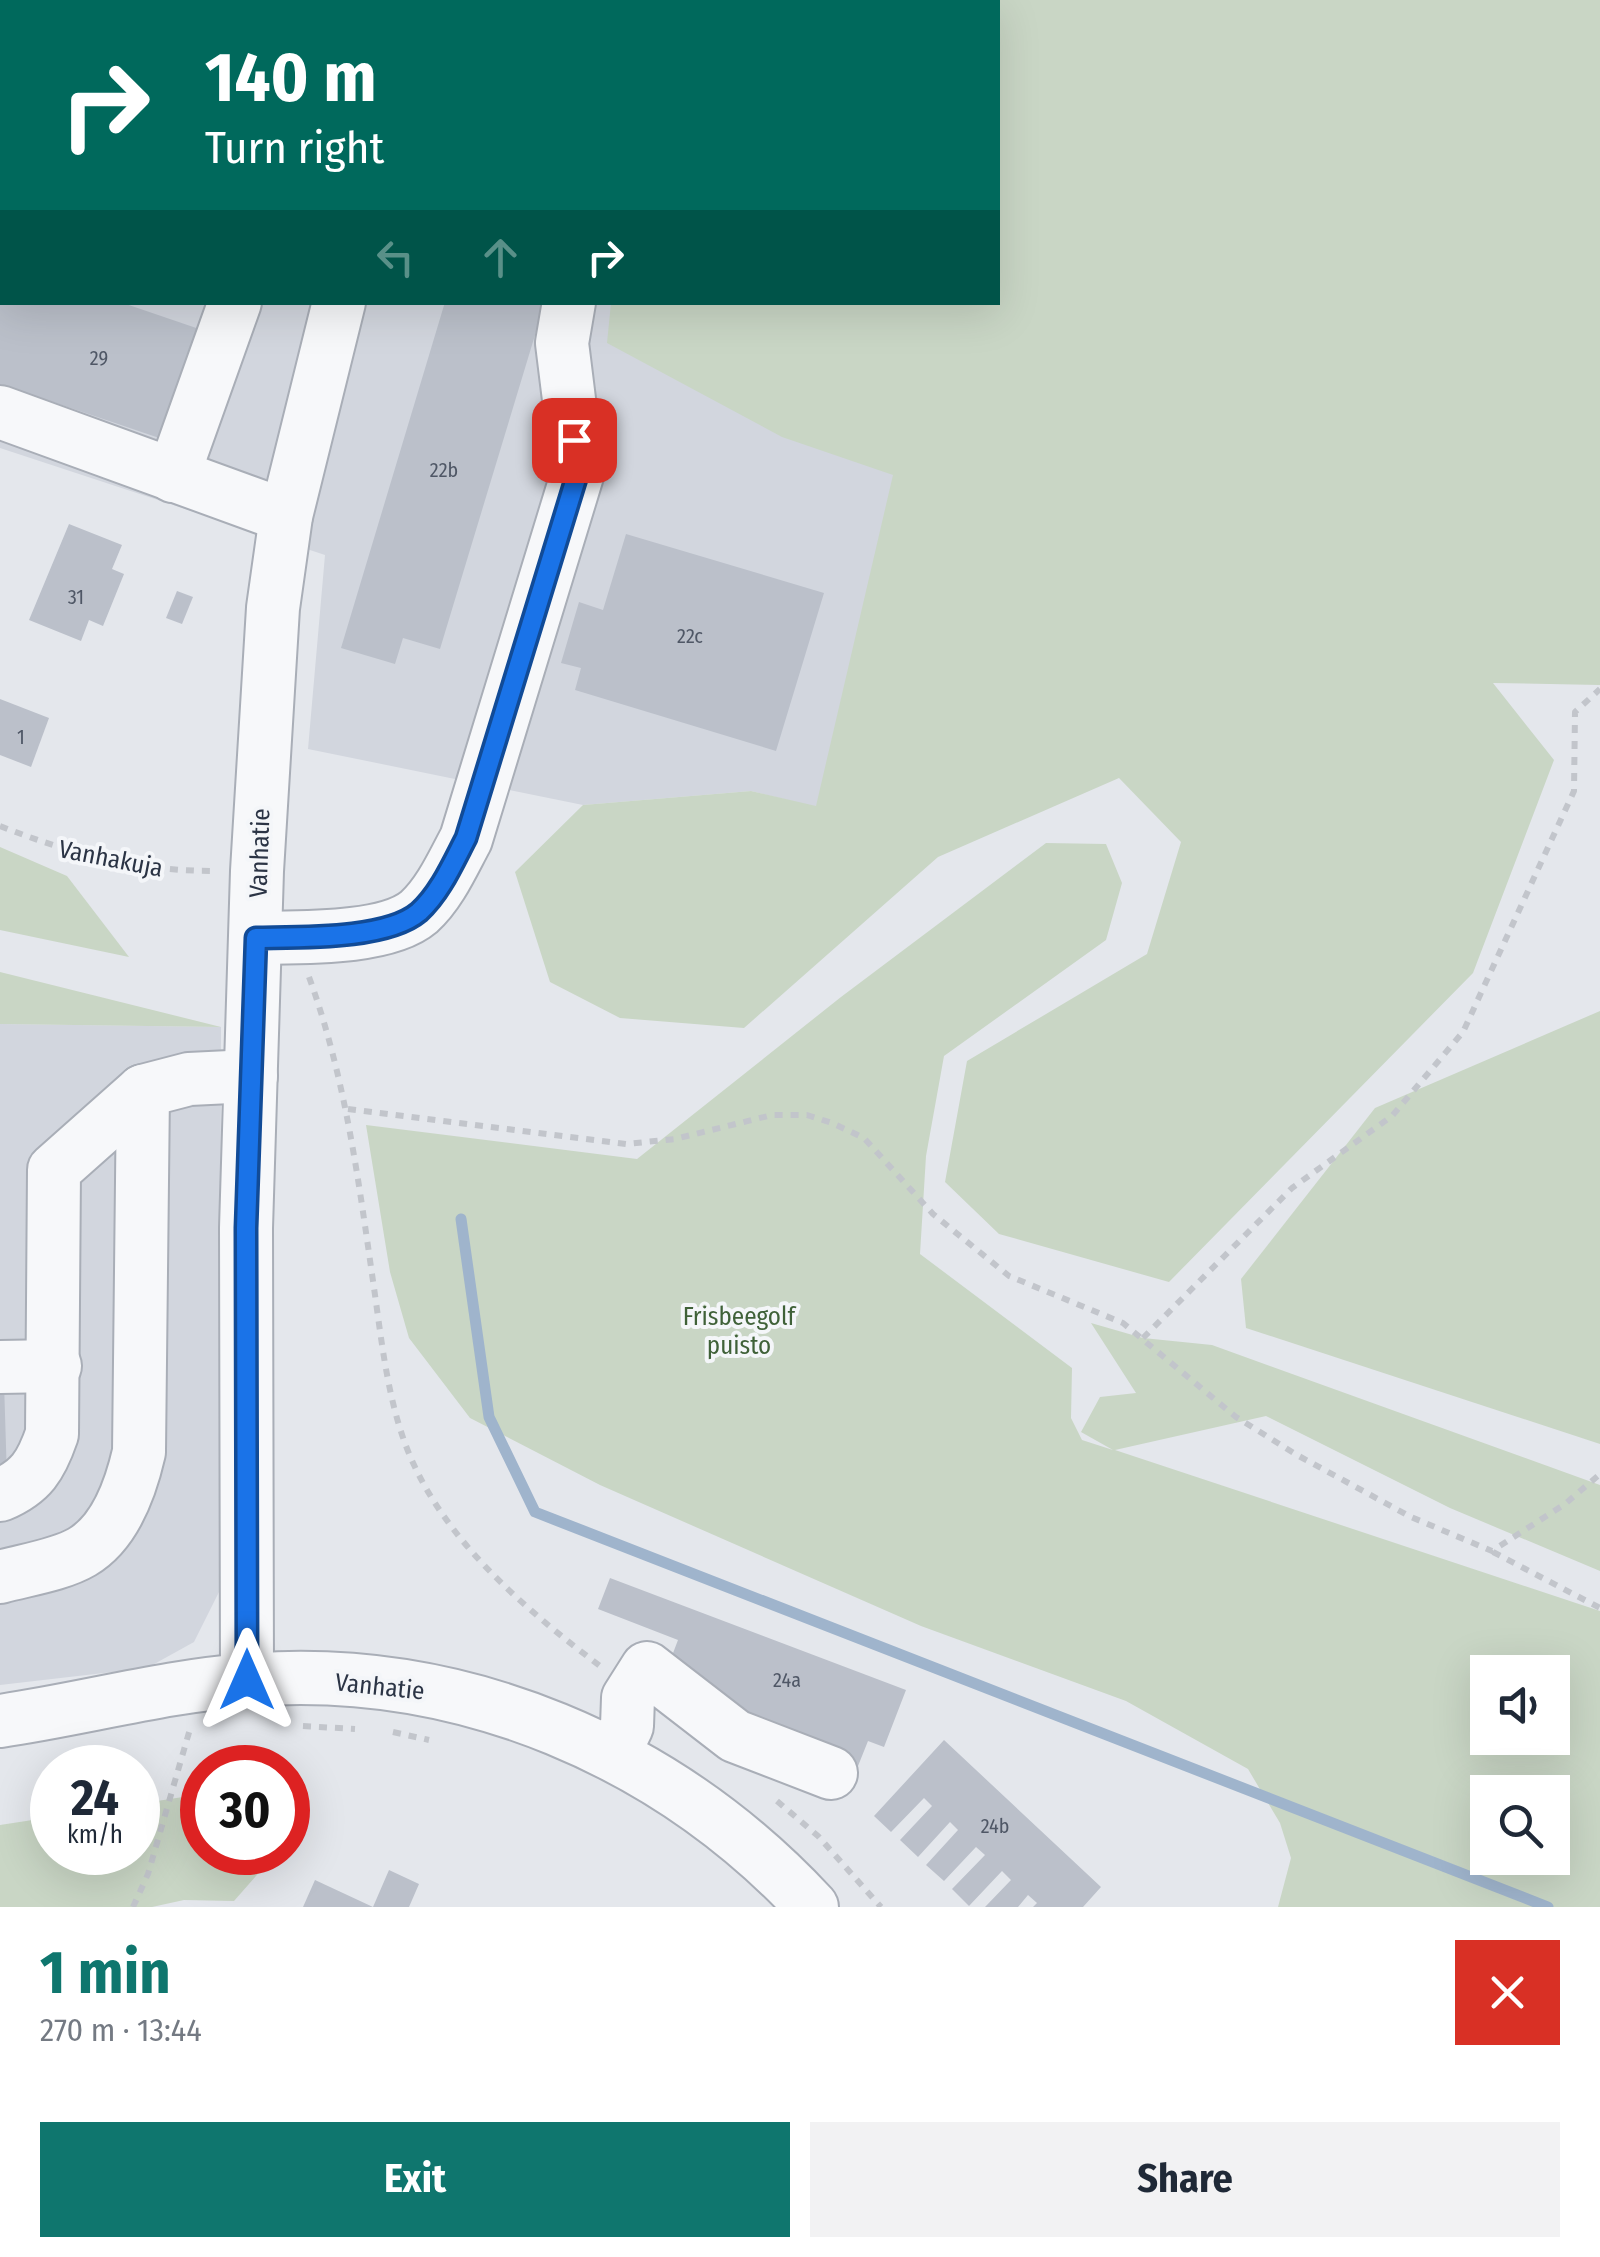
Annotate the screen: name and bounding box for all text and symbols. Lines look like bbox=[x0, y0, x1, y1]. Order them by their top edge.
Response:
text: 140 m bbox=[205, 36, 377, 120]
icon: right bbox=[40, 40, 170, 170]
text: Turn right bbox=[205, 121, 384, 175]
icon: left bbox=[368, 230, 423, 285]
icon: ahead bbox=[473, 230, 528, 285]
icon: right bbox=[578, 230, 633, 285]
house number: 29 bbox=[90, 346, 108, 370]
pin bbox=[532, 398, 617, 483]
icon: arrive bbox=[547, 413, 602, 468]
house number: 22b bbox=[430, 458, 458, 482]
house number: 31 bbox=[68, 585, 84, 609]
house number: 22c bbox=[677, 624, 703, 648]
house number: 1 bbox=[17, 725, 25, 749]
street label: Vanhatie bbox=[243, 808, 277, 898]
street label: Vanhakuja bbox=[56, 834, 166, 884]
park label: Frisbeegolf puisto bbox=[683, 1302, 798, 1361]
position arrow bbox=[195, 1628, 299, 1732]
map controls bbox=[1470, 1655, 1570, 1875]
button: sound bbox=[1470, 1655, 1570, 1755]
street label: Vanhatie bbox=[334, 1667, 426, 1707]
house number: 24a bbox=[773, 1668, 801, 1692]
speed limit sign: 30 bbox=[180, 1745, 310, 1875]
text: 24 bbox=[71, 1768, 119, 1828]
button: search bbox=[1470, 1775, 1570, 1875]
house number: 24b bbox=[981, 1814, 1009, 1838]
text: km/h bbox=[67, 1820, 123, 1850]
text: 1 min bbox=[40, 1937, 171, 2009]
button: close bbox=[1455, 1940, 1560, 2045]
text: 270 m · 13:44 bbox=[40, 2011, 202, 2049]
button: Exit bbox=[40, 2122, 790, 2237]
button: Share bbox=[810, 2122, 1560, 2237]

